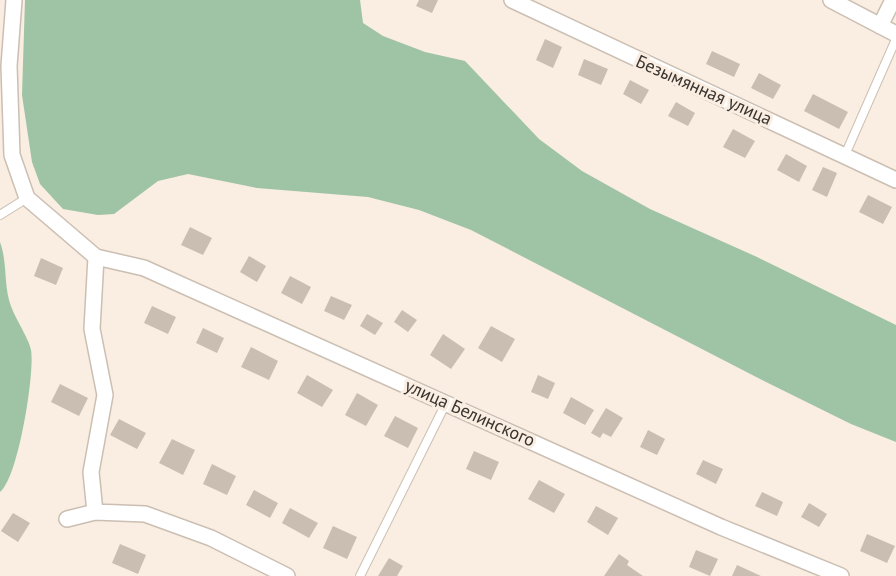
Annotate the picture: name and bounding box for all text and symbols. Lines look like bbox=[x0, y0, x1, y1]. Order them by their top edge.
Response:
street label: Безымянная улица bbox=[633, 49, 776, 130]
street label: улица Белинского bbox=[402, 374, 539, 452]

